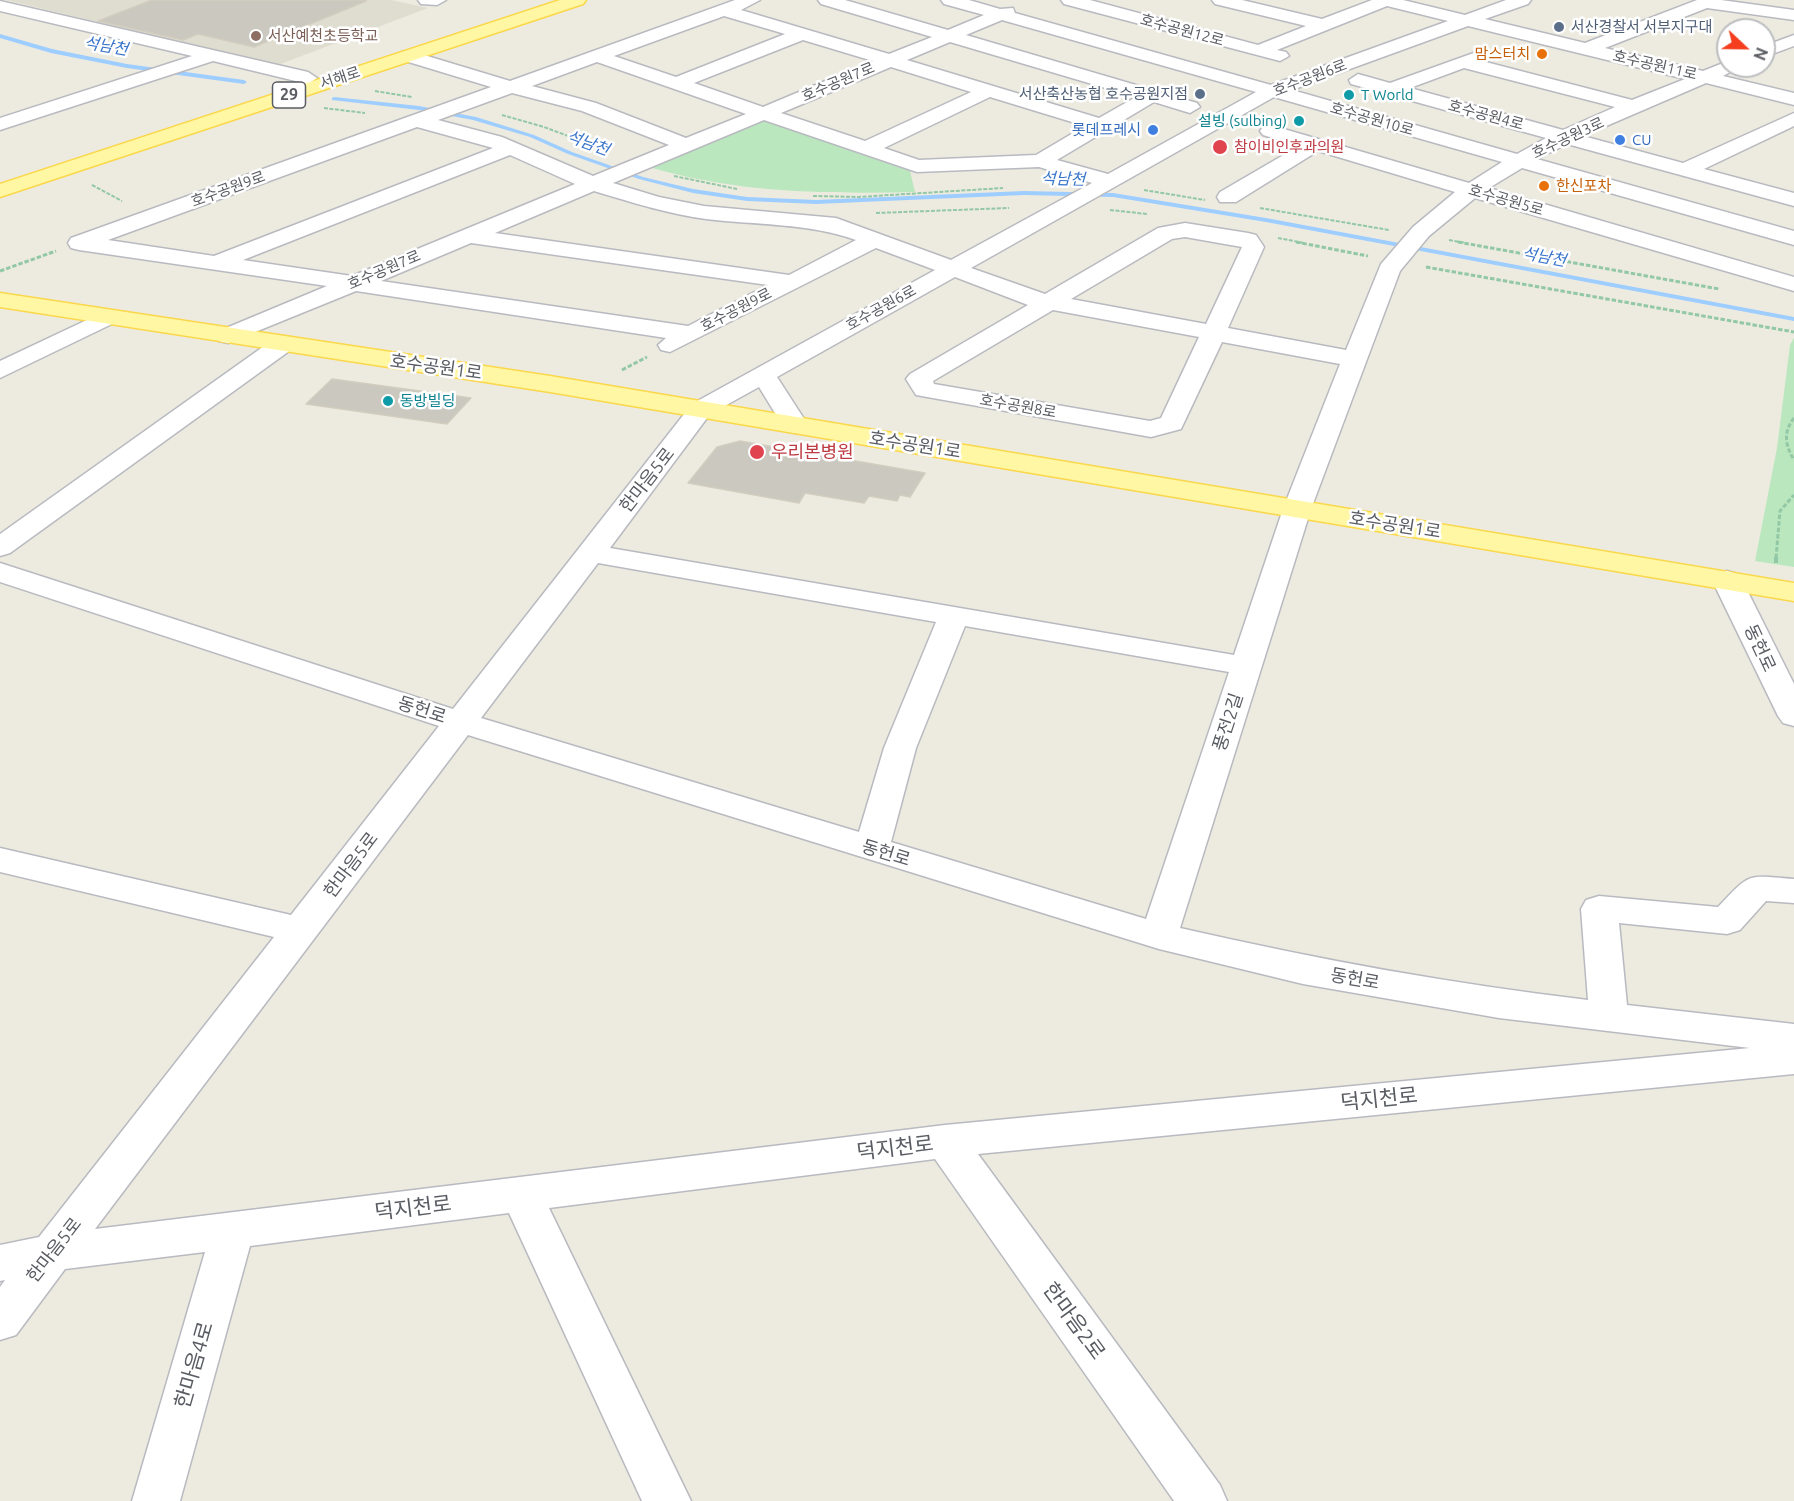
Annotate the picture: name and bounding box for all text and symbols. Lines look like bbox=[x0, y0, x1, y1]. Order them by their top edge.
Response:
street label: 호수공원12로 bbox=[1138, 10, 1226, 50]
place label: 서산경찰서 서부지구대 bbox=[1571, 18, 1712, 36]
north arrow bbox=[1716, 18, 1776, 78]
marker: 서산경찰서 서부지구대 bbox=[1552, 20, 1566, 34]
place label: 서산예천초등학교 bbox=[268, 27, 378, 45]
marker: 서산예천초등학교 bbox=[249, 29, 263, 43]
water label: 석남천 bbox=[83, 33, 129, 59]
place label: 맘스터치 bbox=[1475, 45, 1530, 63]
text: N bbox=[1750, 45, 1771, 63]
marker: 맘스터치 bbox=[1535, 47, 1549, 61]
street label: 호수공원11로 bbox=[1611, 47, 1699, 83]
street label: 호수공원6로 bbox=[1271, 56, 1349, 100]
street label: 호수공원7로 bbox=[799, 59, 877, 105]
street label: 서해로 bbox=[318, 63, 362, 93]
road number: 29 bbox=[272, 82, 306, 108]
place label: 서산축산농협 호수공원지점 bbox=[1019, 85, 1188, 103]
place label: T World bbox=[1361, 86, 1414, 104]
marker: 서산축산농협 호수공원지점 bbox=[1193, 87, 1207, 101]
marker: T World bbox=[1342, 88, 1356, 102]
street label: 호수공원4로 bbox=[1446, 96, 1526, 134]
street label: 호수공원10로 bbox=[1328, 99, 1416, 139]
place label: 설빙 (sulbing) bbox=[1198, 112, 1287, 130]
street label: 호수공원3로 bbox=[1529, 113, 1607, 163]
marker: 설빙 (sulbing) bbox=[1292, 114, 1306, 128]
place label: 롯데프레시 bbox=[1072, 121, 1141, 139]
marker: 롯데프레시 bbox=[1146, 123, 1160, 137]
water label: 석남천 bbox=[564, 126, 612, 160]
place label: CU bbox=[1632, 131, 1651, 149]
marker: CU bbox=[1613, 133, 1627, 147]
marker: 참이비인후과의원 bbox=[1211, 138, 1229, 156]
place label: 참이비인후과의원 bbox=[1234, 138, 1344, 156]
street label: 호수공원9로 bbox=[189, 167, 267, 211]
water label: 석남천 bbox=[1041, 169, 1085, 189]
place label: 한신포차 bbox=[1556, 177, 1611, 195]
marker: 한신포차 bbox=[1537, 179, 1551, 193]
street label: 호수공원5로 bbox=[1466, 181, 1546, 219]
water label: 석남천 bbox=[1520, 243, 1568, 271]
street label: 호수공원7로 bbox=[345, 247, 423, 293]
street label: 호수공원6로 bbox=[843, 281, 919, 335]
street label: 호수공원9로 bbox=[697, 284, 775, 336]
street label: 호수공원1로 bbox=[388, 350, 484, 384]
street label: 호수공원8로 bbox=[978, 390, 1058, 422]
place label: 동방빌딩 bbox=[400, 392, 455, 410]
marker: 동방빌딩 bbox=[381, 394, 395, 408]
street label: 호수공원1로 bbox=[867, 427, 963, 463]
place label: 우리본병원 bbox=[771, 441, 854, 463]
street label: 한마음5로 bbox=[615, 443, 679, 517]
marker: 우리본병원 bbox=[748, 443, 766, 461]
street label: 호수공원1로 bbox=[1347, 507, 1443, 543]
street label: 동헌로 bbox=[1740, 621, 1780, 675]
street label: 풍전2길 bbox=[1208, 690, 1248, 754]
street label: 동헌로 bbox=[395, 692, 449, 728]
street label: 한마음5로 bbox=[319, 828, 383, 902]
street label: 동헌로 bbox=[859, 835, 913, 871]
street label: 동헌로 bbox=[1329, 964, 1381, 994]
street label: 덕지천로 bbox=[1339, 1082, 1419, 1116]
street label: 덕지천로 bbox=[855, 1131, 935, 1165]
street label: 덕지천로 bbox=[373, 1191, 453, 1225]
street label: 한마음5로 bbox=[22, 1213, 86, 1287]
street label: 한마음2로 bbox=[1038, 1278, 1110, 1364]
street label: 한마음4로 bbox=[170, 1319, 218, 1411]

